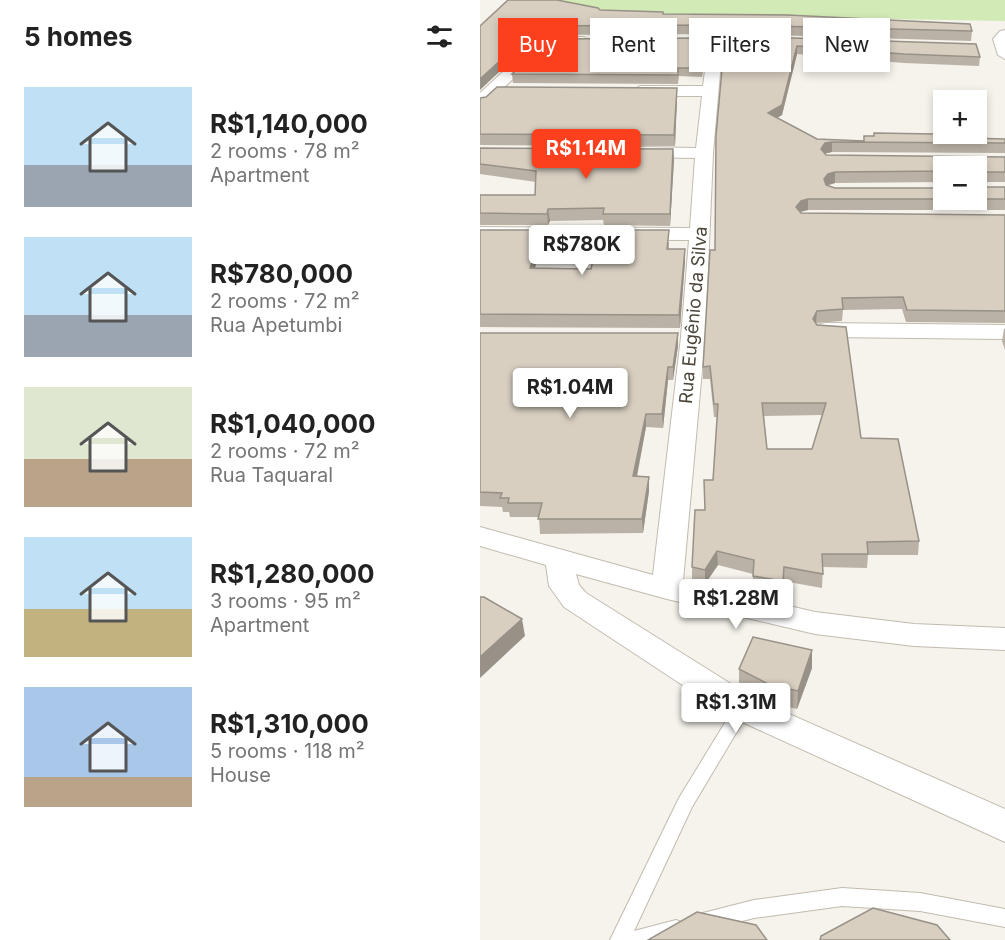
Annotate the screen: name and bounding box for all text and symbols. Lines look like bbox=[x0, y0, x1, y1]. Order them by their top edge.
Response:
chip: Buy bbox=[498, 18, 578, 72]
chip: Rent bbox=[590, 18, 677, 72]
chip: Filters bbox=[689, 18, 791, 72]
chip: New bbox=[803, 18, 890, 72]
icon: filters bbox=[423, 20, 456, 53]
text: 5 homes bbox=[24, 21, 133, 52]
map controls bbox=[933, 90, 987, 210]
button: + bbox=[933, 90, 987, 144]
text: R$1,140,000 bbox=[210, 108, 368, 139]
icon: home bbox=[72, 111, 144, 183]
pin: R$1.14M bbox=[531, 129, 641, 180]
text: R$1.14M bbox=[546, 136, 626, 160]
text: 2 rooms · 78 m² bbox=[210, 139, 359, 163]
button: − bbox=[933, 156, 987, 210]
text: Apartment bbox=[210, 163, 309, 187]
pin: R$780K bbox=[533, 225, 631, 276]
street label: Rua Eugênio da Silva bbox=[675, 225, 711, 405]
text: R$780K bbox=[543, 232, 621, 256]
text: R$780,000 bbox=[210, 258, 353, 289]
icon: home bbox=[72, 261, 144, 333]
text: 2 rooms · 72 m² bbox=[210, 289, 360, 313]
text: Rua Apetumbi bbox=[210, 313, 342, 337]
pin: R$1.04M bbox=[515, 368, 625, 419]
text: R$1.04M bbox=[527, 375, 613, 399]
text: R$1,040,000 bbox=[210, 408, 376, 439]
icon: home bbox=[72, 411, 144, 483]
text: 2 rooms · 72 m² bbox=[210, 439, 360, 463]
text: Rua Taquaral bbox=[210, 463, 333, 487]
text: R$1,280,000 bbox=[210, 558, 375, 589]
icon: home bbox=[72, 561, 144, 633]
pin: R$1.28M bbox=[681, 579, 791, 630]
text: R$1.28M bbox=[693, 586, 779, 610]
text: 3 rooms · 95 m² bbox=[210, 589, 361, 613]
text: Apartment bbox=[210, 613, 309, 637]
pin: R$1.31M bbox=[681, 683, 791, 734]
text: R$1.31M bbox=[695, 690, 777, 714]
text: R$1,310,000 bbox=[210, 708, 369, 739]
icon: home bbox=[72, 711, 144, 783]
text: 5 rooms · 118 m² bbox=[210, 739, 365, 763]
text: House bbox=[210, 763, 271, 787]

